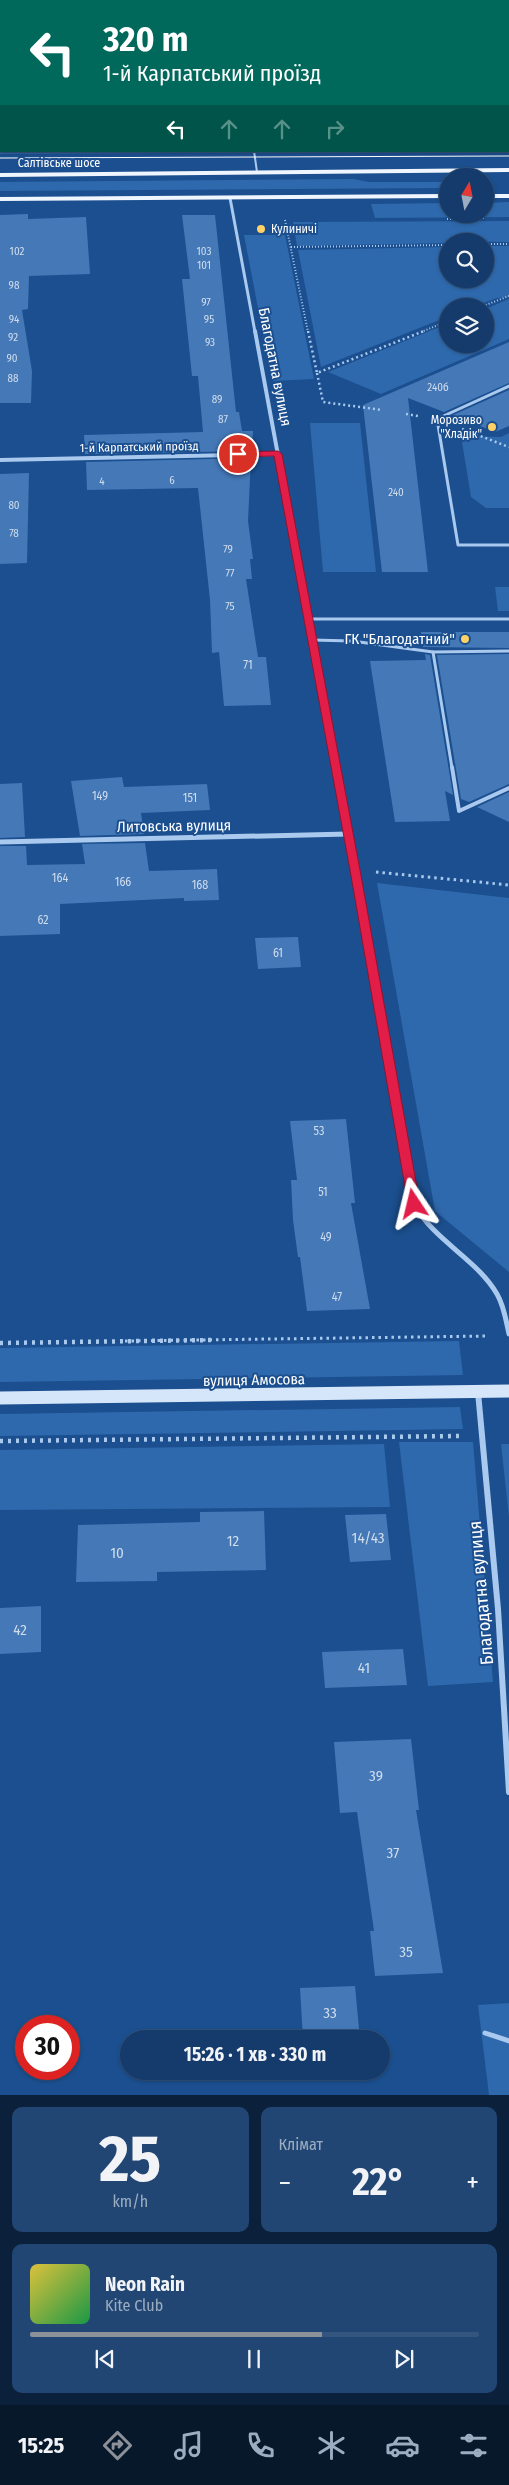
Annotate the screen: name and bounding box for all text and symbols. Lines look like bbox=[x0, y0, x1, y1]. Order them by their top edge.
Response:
text: 320 m bbox=[103, 18, 189, 60]
icon: left bbox=[20, 20, 85, 85]
text: 1-й Карпатський проїзд bbox=[103, 60, 321, 87]
icon: left bbox=[162, 115, 190, 143]
icon: ahead bbox=[215, 115, 243, 143]
icon: ahead bbox=[268, 115, 296, 143]
icon: right bbox=[321, 115, 349, 143]
street label: Салтівське шосе bbox=[18, 156, 100, 170]
north arrow bbox=[439, 168, 494, 222]
map controls bbox=[439, 168, 494, 353]
place label: Кулиничі bbox=[271, 222, 317, 236]
marker: Кулиничі bbox=[255, 223, 267, 235]
button: search bbox=[439, 233, 494, 288]
house number: 102 bbox=[10, 245, 25, 258]
house number: 103 bbox=[197, 245, 211, 258]
house number: 101 bbox=[197, 259, 211, 272]
house number: 98 bbox=[9, 279, 20, 292]
house number: 97 bbox=[201, 296, 211, 309]
button: layers bbox=[439, 298, 494, 353]
street label: Благодатна вулиця bbox=[255, 306, 295, 428]
house number: 94 bbox=[9, 313, 20, 326]
house number: 95 bbox=[204, 313, 214, 326]
house number: 92 bbox=[8, 331, 18, 344]
house number: 93 bbox=[205, 336, 215, 349]
house number: 90 bbox=[6, 352, 18, 365]
house number: 88 bbox=[8, 372, 19, 385]
house number: 240б bbox=[427, 381, 449, 394]
house number: 89 bbox=[212, 393, 222, 406]
house number: 87 bbox=[218, 413, 228, 426]
place label: Морозиво "Хладік" bbox=[431, 413, 482, 441]
marker: Морозиво "Хладік" bbox=[486, 421, 498, 433]
pin bbox=[217, 433, 259, 475]
street label: 1-й Карпатський проїзд bbox=[79, 439, 199, 455]
icon: arrive bbox=[224, 440, 252, 468]
house number: 6 bbox=[169, 474, 175, 487]
house number: 4 bbox=[99, 475, 105, 488]
house number: 240 bbox=[388, 486, 404, 499]
house number: 80 bbox=[8, 499, 20, 512]
house number: 78 bbox=[9, 527, 19, 540]
house number: 79 bbox=[223, 543, 233, 556]
house number: 77 bbox=[226, 567, 235, 580]
house number: 75 bbox=[225, 600, 235, 613]
place label: ГК "Благодатний" bbox=[344, 630, 455, 648]
marker: ГК "Благодатний" bbox=[459, 633, 471, 645]
house number: 71 bbox=[243, 658, 253, 672]
house number: 149 bbox=[92, 789, 108, 803]
house number: 151 bbox=[183, 791, 197, 805]
street label: Литовська вулиця bbox=[117, 816, 231, 836]
house number: 164 bbox=[52, 871, 68, 885]
house number: 166 bbox=[115, 875, 131, 889]
house number: 168 bbox=[192, 878, 208, 892]
house number: 62 bbox=[37, 913, 49, 927]
house number: 61 bbox=[273, 946, 283, 960]
house number: 53 bbox=[314, 1124, 324, 1138]
position arrow bbox=[387, 1177, 439, 1229]
house number: 51 bbox=[318, 1185, 328, 1199]
house number: 49 bbox=[320, 1230, 332, 1244]
house number: 47 bbox=[332, 1290, 342, 1304]
street label: вулиця Амосова bbox=[203, 1370, 305, 1390]
street label: Благодатна вулиця bbox=[464, 1520, 498, 1666]
house number: 14/43 bbox=[352, 1529, 385, 1547]
house number: 12 bbox=[227, 1532, 240, 1550]
house number: 10 bbox=[110, 1544, 124, 1562]
house number: 42 bbox=[13, 1621, 27, 1639]
house number: 41 bbox=[358, 1659, 370, 1677]
house number: 39 bbox=[369, 1767, 383, 1785]
house number: 37 bbox=[387, 1844, 399, 1862]
house number: 35 bbox=[399, 1943, 413, 1961]
house number: 33 bbox=[323, 2004, 337, 2022]
speed limit sign: 30 bbox=[15, 2015, 80, 2080]
text: 15:26 · 1 хв · 330 m bbox=[184, 2043, 326, 2066]
text: 25 bbox=[99, 2120, 161, 2198]
text: Клімат bbox=[279, 2135, 323, 2154]
text: 22° bbox=[352, 2159, 405, 2205]
text: − bbox=[279, 2166, 291, 2199]
text: + bbox=[466, 2166, 479, 2199]
text: km/h bbox=[112, 2192, 148, 2211]
text: Neon Rain bbox=[105, 2273, 185, 2296]
text: Kite Club bbox=[105, 2296, 163, 2315]
icon: previous bbox=[91, 2345, 119, 2373]
icon: pause bbox=[240, 2345, 268, 2373]
icon: next bbox=[390, 2345, 418, 2373]
icon: directions bbox=[100, 2428, 135, 2463]
icon: music bbox=[171, 2428, 206, 2463]
icon: phone bbox=[243, 2428, 278, 2463]
icon: climate bbox=[314, 2428, 349, 2463]
icon: car bbox=[385, 2428, 420, 2463]
icon: filters bbox=[456, 2428, 491, 2463]
text: 15:25 bbox=[18, 2432, 64, 2459]

